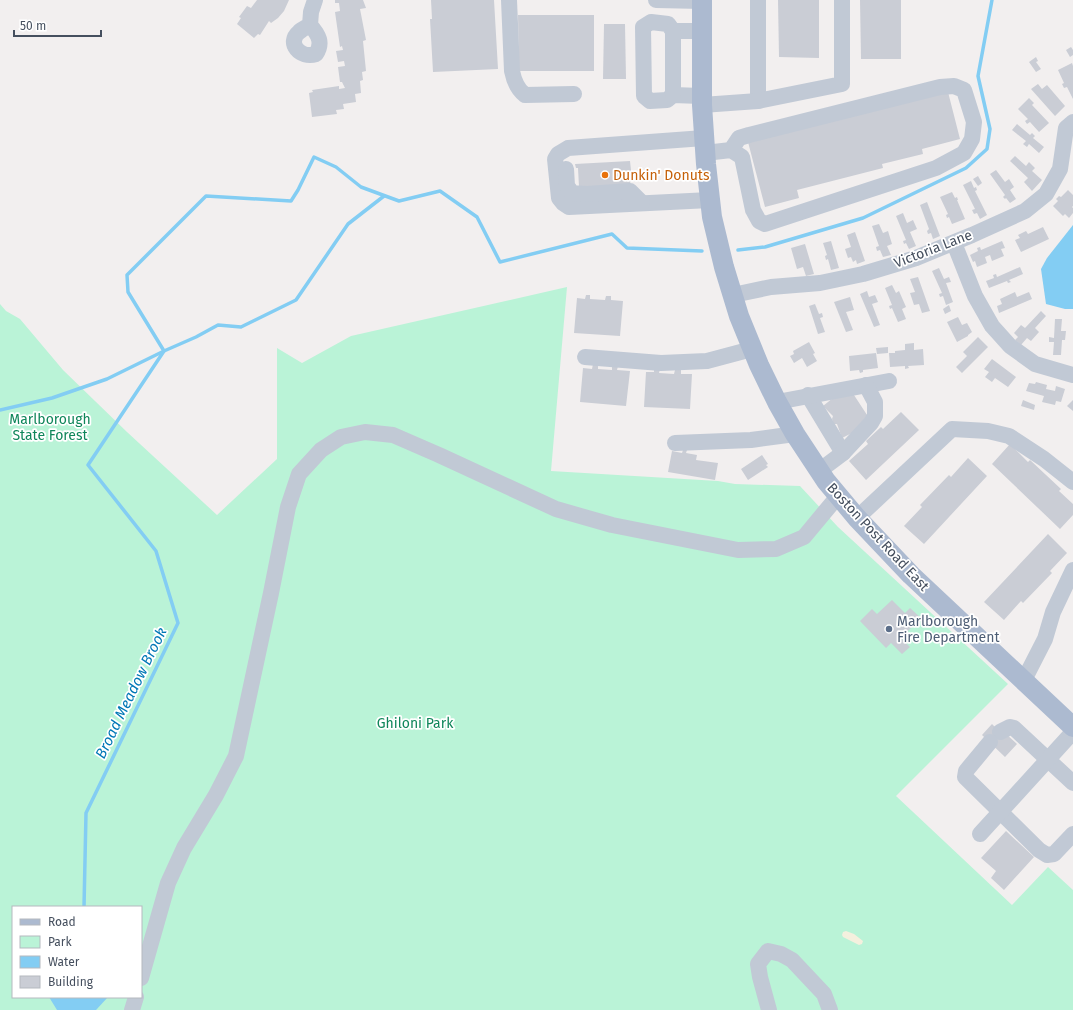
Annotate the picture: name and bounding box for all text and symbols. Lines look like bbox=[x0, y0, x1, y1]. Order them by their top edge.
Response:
scale bar bbox=[14, 12, 101, 38]
text: 50 m bbox=[20, 19, 46, 33]
place label: Dunkin' Donuts bbox=[613, 167, 710, 184]
marker: Dunkin' Donuts bbox=[600, 170, 610, 180]
street label: Victoria Lane bbox=[891, 226, 975, 272]
park label: Marlborough State Forest bbox=[9, 411, 91, 444]
street label: Boston Post Road East bbox=[823, 479, 933, 595]
place label: Marlborough Fire Department bbox=[897, 613, 1000, 646]
water label: Broad Meadow Brook bbox=[91, 624, 171, 762]
marker: Marlborough Fire Department bbox=[884, 624, 894, 634]
park label: Ghiloni Park bbox=[377, 715, 454, 732]
legend bbox=[12, 906, 142, 998]
text: Road bbox=[48, 915, 76, 929]
text: Park bbox=[48, 935, 72, 949]
text: Water bbox=[48, 955, 80, 969]
text: Building bbox=[48, 975, 94, 989]

